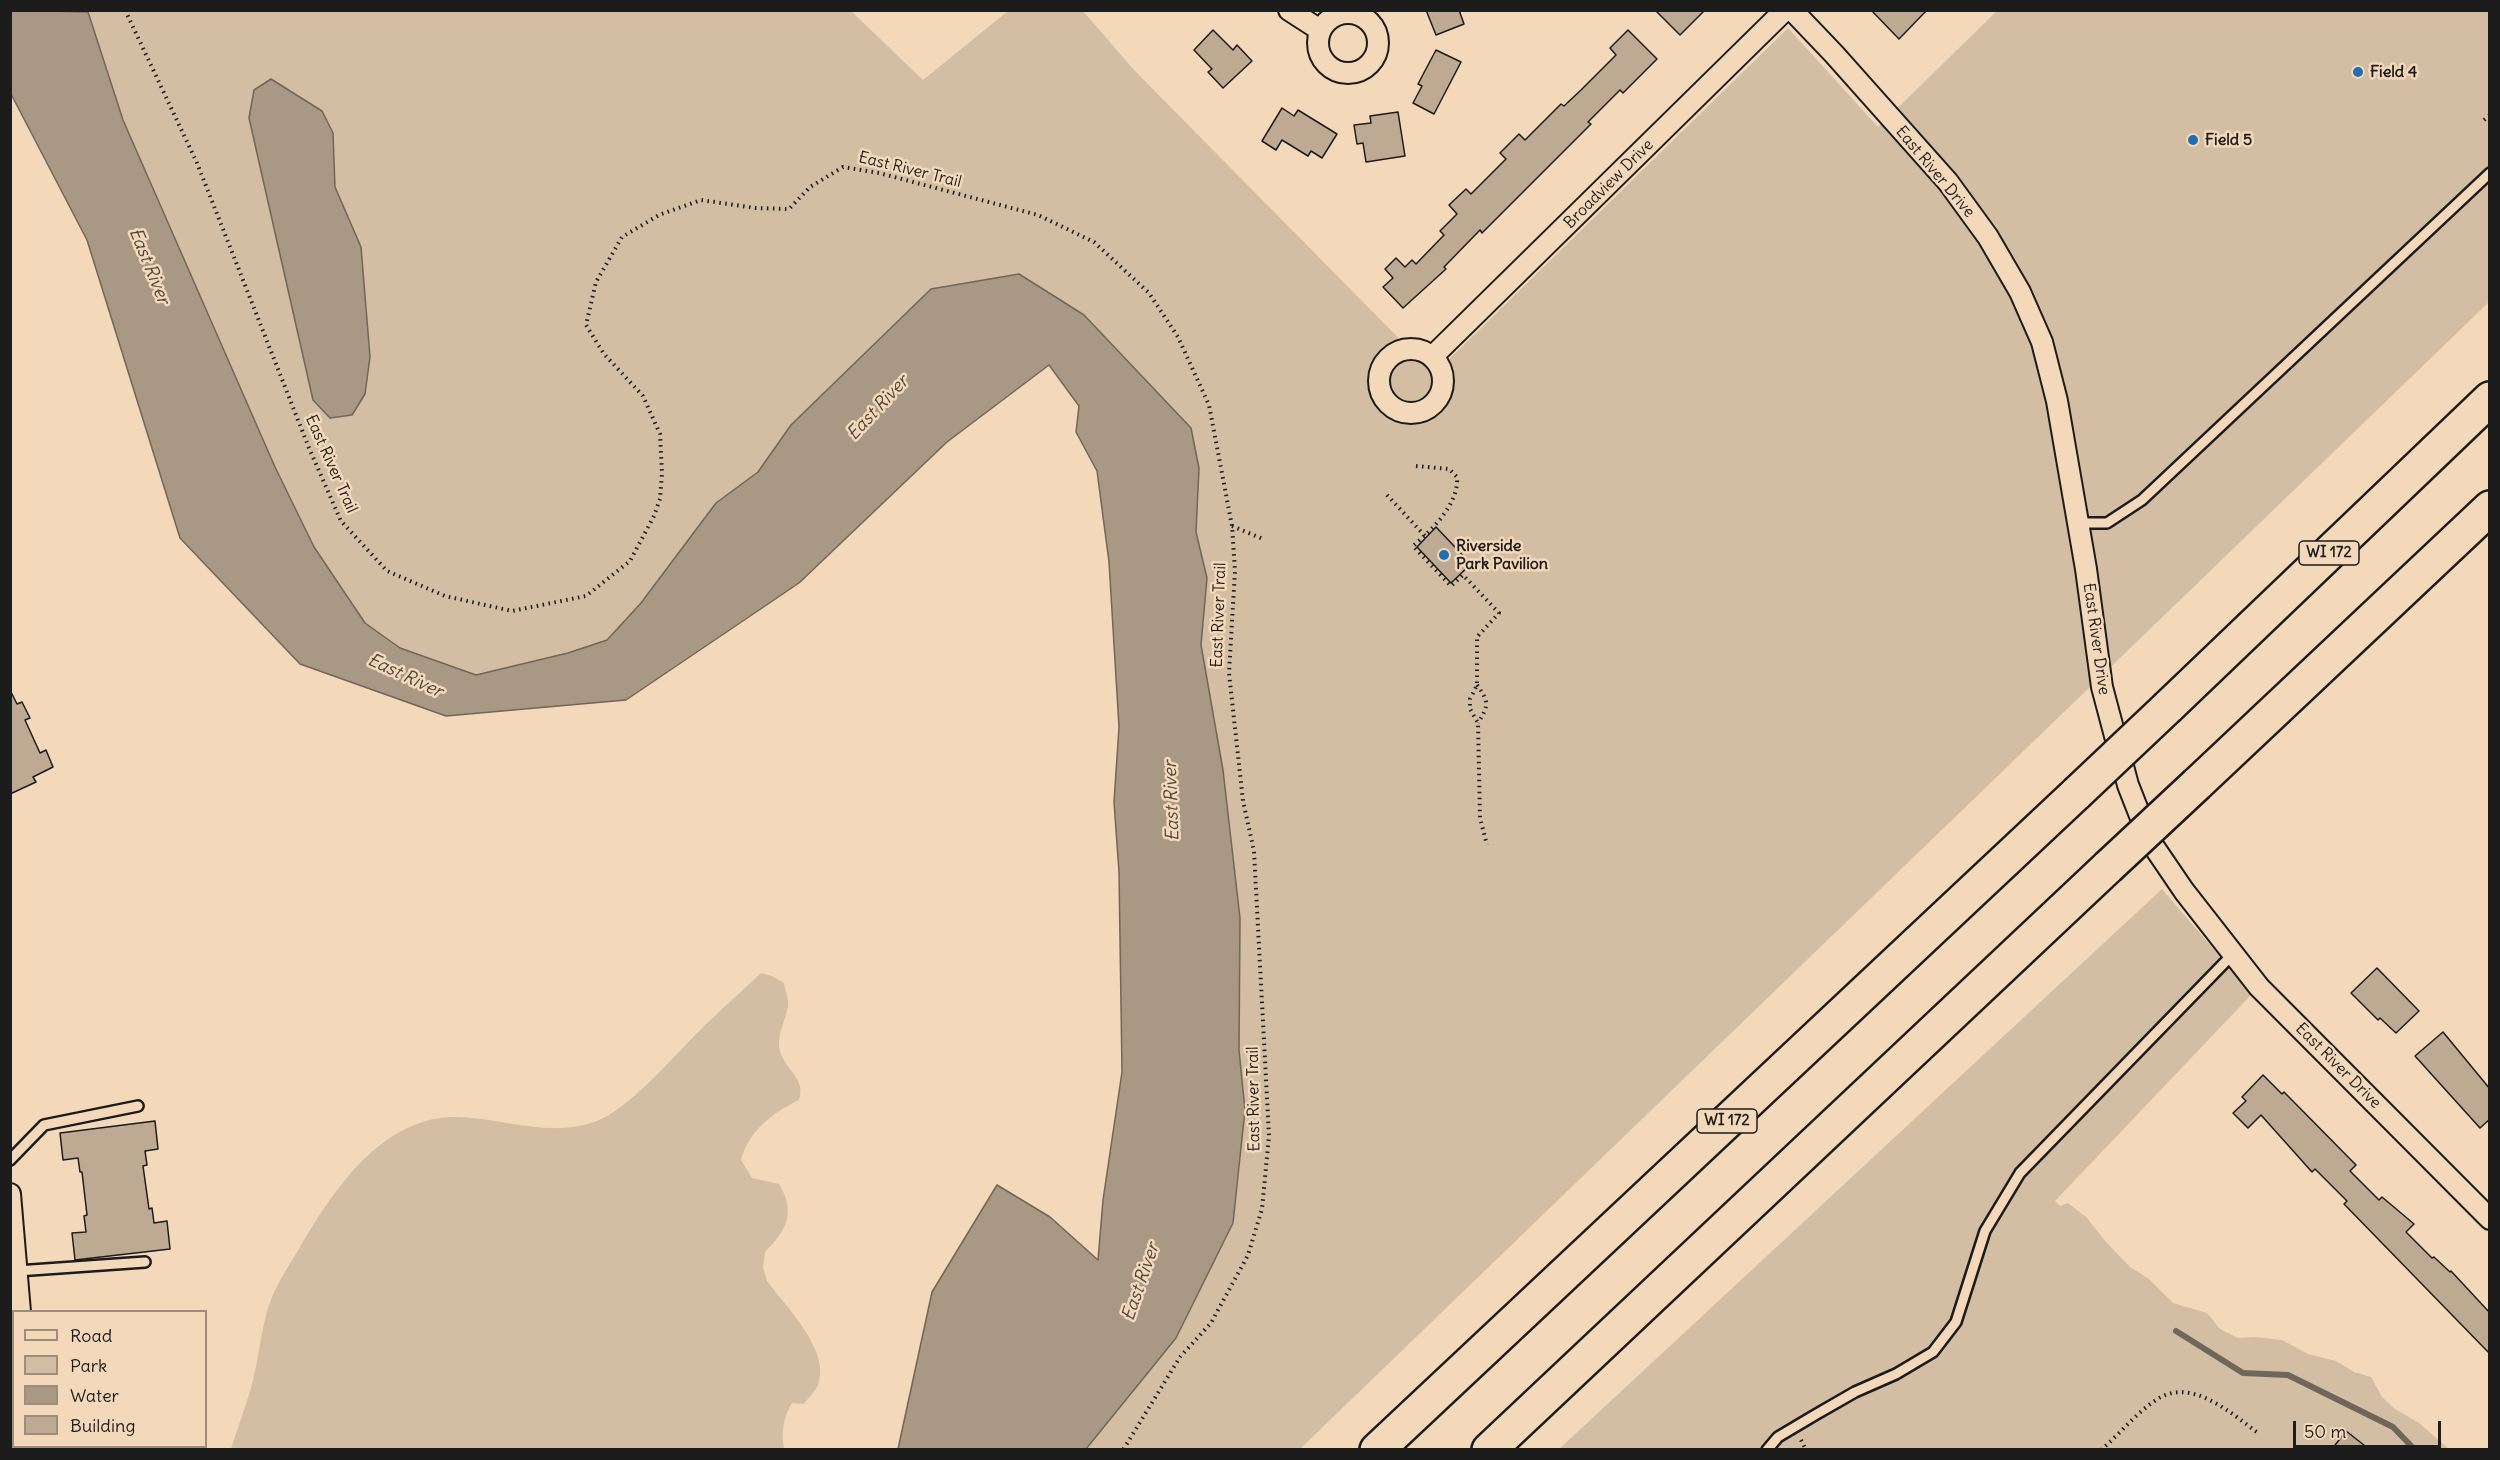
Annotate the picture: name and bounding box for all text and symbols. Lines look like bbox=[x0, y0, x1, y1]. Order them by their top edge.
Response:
place label: Field 4 bbox=[2370, 62, 2417, 82]
marker: Field 4 bbox=[2351, 65, 2365, 79]
street label: East River Drive bbox=[1891, 123, 1979, 221]
place label: Field 5 bbox=[2205, 130, 2252, 150]
marker: Field 5 bbox=[2186, 133, 2200, 147]
street label: Broadview Drive bbox=[1560, 135, 1658, 233]
street label: East River Trail bbox=[857, 148, 963, 192]
water label: East River bbox=[124, 225, 174, 307]
water label: East River bbox=[843, 371, 913, 445]
street label: East River Trail bbox=[301, 412, 361, 516]
place label: Riverside Park Pavilion bbox=[1456, 536, 1548, 574]
road number: WI 172 bbox=[2299, 541, 2359, 565]
marker: Riverside Park Pavilion bbox=[1437, 548, 1451, 562]
street label: East River Trail bbox=[1208, 562, 1230, 668]
street label: East River Drive bbox=[2079, 582, 2113, 696]
water label: East River bbox=[364, 649, 446, 703]
water label: East River bbox=[1160, 760, 1184, 842]
street label: East River Drive bbox=[2291, 1019, 2385, 1113]
street label: East River Trail bbox=[1243, 1046, 1265, 1152]
road number: WI 172 bbox=[1697, 1109, 1757, 1133]
water label: East River bbox=[1118, 1240, 1164, 1324]
legend bbox=[12, 1310, 207, 1448]
text: Road bbox=[70, 1324, 112, 1347]
text: Park bbox=[70, 1354, 107, 1377]
text: Water bbox=[70, 1384, 119, 1407]
scale bar bbox=[2296, 1409, 2444, 1447]
text: Building bbox=[70, 1414, 135, 1437]
text: 50 m bbox=[2304, 1420, 2346, 1443]

